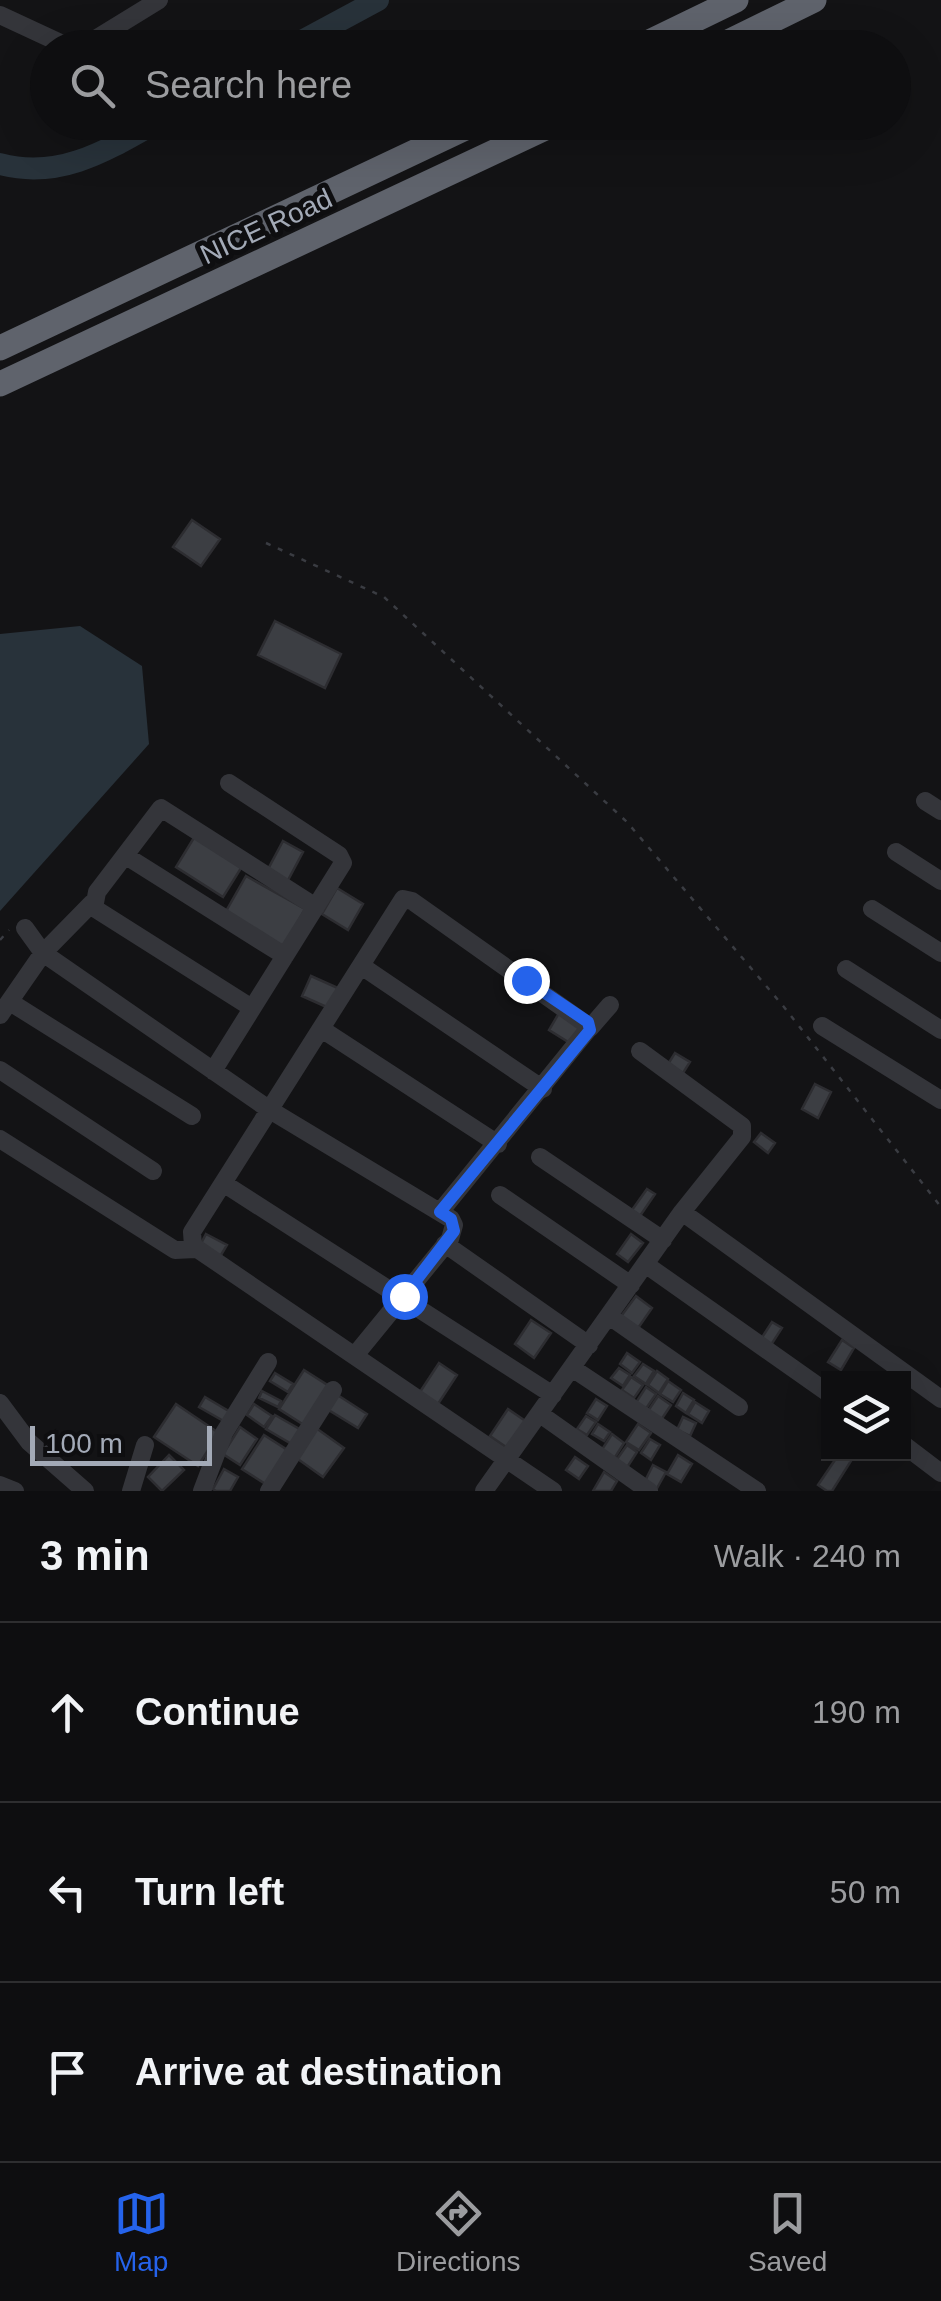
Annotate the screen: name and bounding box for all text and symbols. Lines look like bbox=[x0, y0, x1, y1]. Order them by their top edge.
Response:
search box bbox=[30, 30, 911, 140]
icon: search bbox=[65, 58, 120, 113]
text: Search here bbox=[145, 64, 352, 106]
street label: NICE Road bbox=[195, 182, 337, 270]
route end bbox=[504, 958, 550, 1004]
route start bbox=[382, 1274, 428, 1320]
map controls bbox=[821, 1371, 911, 1461]
button: layers bbox=[821, 1371, 911, 1461]
scale bar bbox=[30, 1421, 212, 1466]
text: 100 m bbox=[45, 1428, 123, 1459]
text: 3 min bbox=[40, 1532, 150, 1579]
text: Walk · 240 m bbox=[714, 1538, 901, 1574]
icon: ahead bbox=[40, 1685, 95, 1740]
text: Continue bbox=[135, 1691, 300, 1733]
text: 190 m bbox=[812, 1694, 901, 1730]
icon: left bbox=[40, 1865, 95, 1920]
text: Turn left bbox=[135, 1871, 284, 1913]
text: 50 m bbox=[830, 1874, 901, 1910]
icon: arrive bbox=[40, 2045, 95, 2100]
text: Arrive at destination bbox=[135, 2051, 502, 2093]
tab: Map bbox=[114, 2186, 169, 2278]
tab: Directions bbox=[396, 2186, 521, 2278]
tab: Saved bbox=[748, 2186, 827, 2278]

